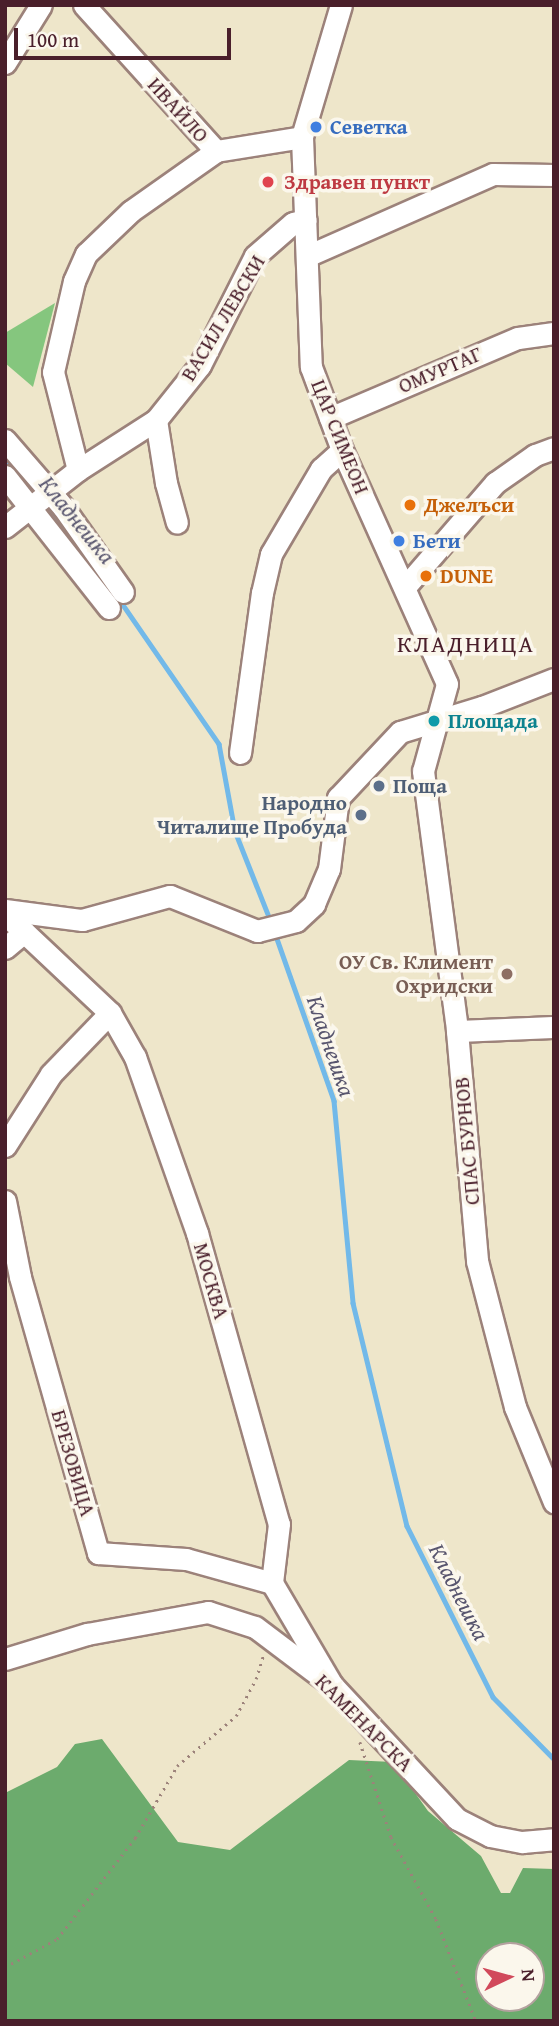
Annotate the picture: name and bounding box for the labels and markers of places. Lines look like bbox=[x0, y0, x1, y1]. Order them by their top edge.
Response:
place label: Севетка bbox=[330, 114, 408, 140]
marker: Севетка bbox=[308, 119, 324, 135]
place label: Здравен пункт bbox=[284, 169, 430, 195]
marker: Здравен пункт bbox=[258, 172, 278, 192]
place label: Джелъси bbox=[424, 492, 514, 518]
marker: Джелъси bbox=[402, 497, 418, 513]
place label: Бети bbox=[413, 528, 461, 554]
marker: Бети bbox=[391, 533, 407, 549]
place label: DUNE bbox=[440, 563, 493, 589]
marker: DUNE bbox=[418, 568, 434, 584]
place label: Площада bbox=[448, 708, 538, 734]
marker: Площада bbox=[426, 713, 442, 729]
place label: Поща bbox=[393, 773, 447, 799]
marker: Поща bbox=[371, 778, 387, 794]
place label: Народно Читалище Пробуда bbox=[157, 790, 347, 840]
marker: Народно Читалище Пробуда bbox=[353, 807, 369, 823]
place label: ОУ Св. Климент Охридски bbox=[339, 949, 493, 999]
marker: ОУ Св. Климент Охридски bbox=[499, 966, 515, 982]

